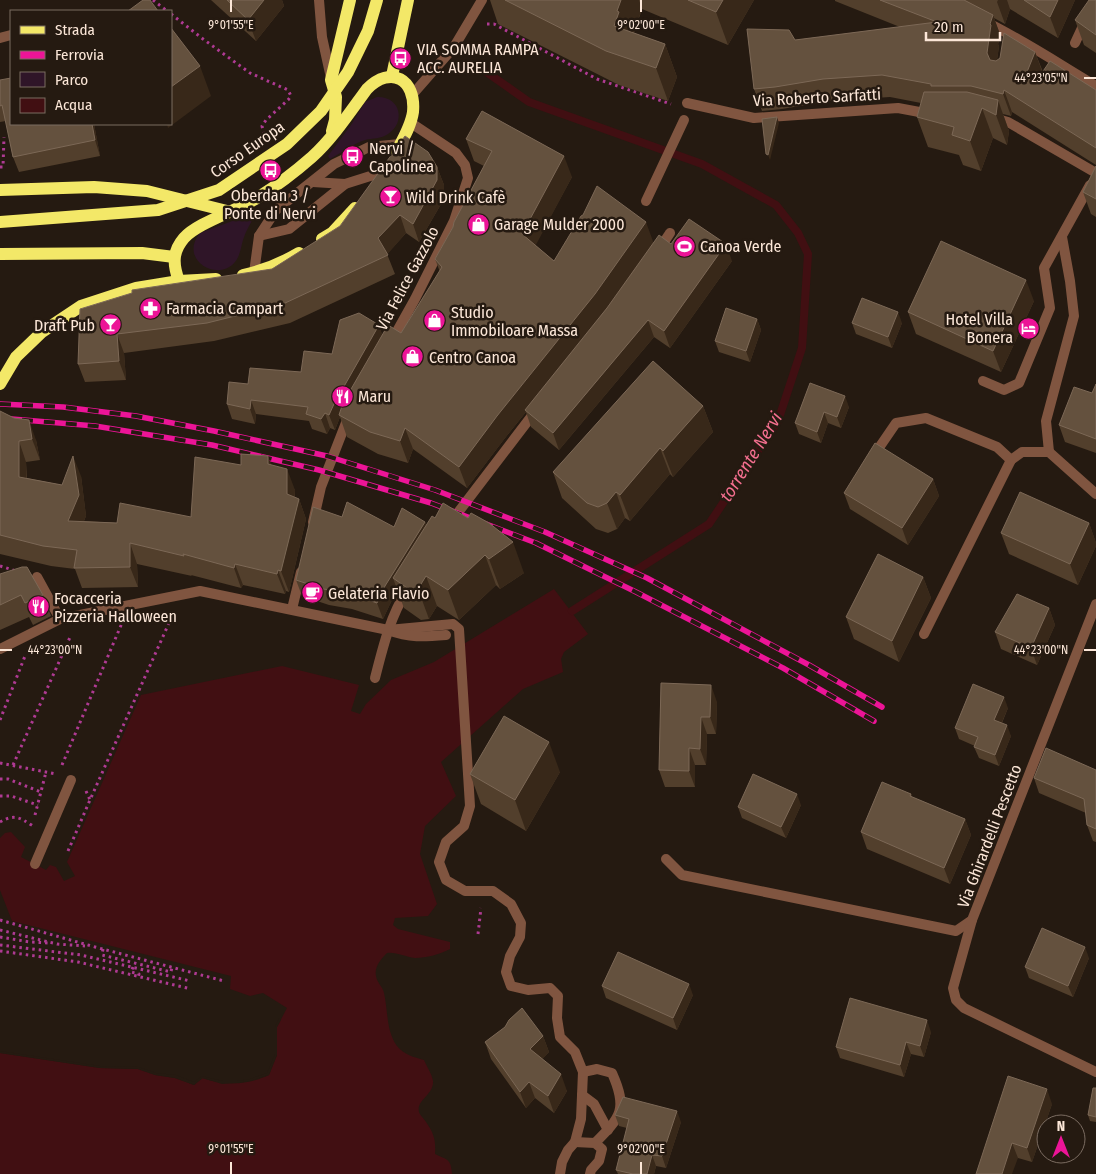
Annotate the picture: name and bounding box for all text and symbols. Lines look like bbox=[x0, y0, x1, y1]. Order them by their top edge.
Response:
legend bbox=[10, 10, 172, 125]
scale bar bbox=[926, 10, 1000, 42]
text: 9°01'55"E bbox=[208, 18, 254, 32]
text: 9°02'00"E bbox=[617, 18, 665, 32]
text: 20 m bbox=[934, 18, 964, 36]
text: Strada bbox=[55, 21, 95, 39]
place label: VIA SOMMA RAMPA ACC. AURELIA bbox=[417, 40, 539, 77]
text: Ferrovia bbox=[55, 46, 104, 64]
bus stop icon: VIA SOMMA RAMPA ACC. AURELIA bbox=[389, 46, 413, 70]
text: Parco bbox=[55, 71, 88, 89]
text: 44°23'05"N bbox=[1014, 71, 1068, 85]
street label: Via Roberto Sarfatti bbox=[753, 85, 881, 110]
text: Acqua bbox=[55, 96, 92, 114]
street label: Corso Europa bbox=[207, 117, 288, 182]
place label: Nervi / Capolinea bbox=[369, 139, 434, 176]
bus stop icon: Nervi / Capolinea bbox=[341, 145, 365, 169]
bus stop icon: Oberdan 3 / Ponte di Nervi bbox=[258, 159, 282, 183]
bar icon: Wild Drink Cafè bbox=[378, 185, 402, 209]
place label: Oberdan 3 / Ponte di Nervi bbox=[224, 186, 316, 223]
place label: Wild Drink Cafè bbox=[406, 188, 506, 207]
shop icon: Garage Mulder 2000 bbox=[466, 212, 490, 236]
place label: Garage Mulder 2000 bbox=[494, 215, 624, 234]
street label: Via Felice Gazzolo bbox=[372, 223, 443, 334]
sports icon: Canoa Verde bbox=[672, 234, 696, 258]
place label: Canoa Verde bbox=[700, 237, 781, 256]
pharmacy icon: Farmacia Campart bbox=[138, 296, 162, 320]
place label: Farmacia Campart bbox=[166, 299, 284, 318]
place label: Studio Immobiloare Massa bbox=[451, 303, 578, 340]
shop icon: Studio Immobiloare Massa bbox=[423, 309, 447, 333]
place label: Hotel Villa Bonera bbox=[946, 310, 1013, 347]
bar icon: Draft Pub bbox=[99, 313, 123, 337]
place label: Draft Pub bbox=[34, 316, 95, 335]
hotel icon: Hotel Villa Bonera bbox=[1017, 316, 1041, 340]
shop icon: Centro Canoa bbox=[401, 345, 425, 369]
place label: Centro Canoa bbox=[429, 348, 516, 367]
restaurant icon: Maru bbox=[330, 384, 354, 408]
place label: Maru bbox=[358, 387, 391, 406]
water label: torrente Nervi bbox=[715, 408, 787, 506]
cafe icon: Gelateria Flavio bbox=[300, 581, 324, 605]
place label: Gelateria Flavio bbox=[328, 584, 429, 603]
place label: Focacceria Pizzeria Halloween bbox=[54, 589, 177, 626]
restaurant icon: Focacceria Pizzeria Halloween bbox=[26, 595, 50, 619]
text: 44°23'00"N bbox=[28, 643, 82, 657]
text: 44°23'00"N bbox=[1014, 643, 1068, 657]
street label: Via Ghirardelli Pescetto bbox=[953, 762, 1026, 910]
north arrow bbox=[1036, 1114, 1086, 1164]
text: N bbox=[1057, 1118, 1065, 1135]
text: 9°01'55"E bbox=[208, 1142, 254, 1156]
text: 9°02'00"E bbox=[617, 1142, 665, 1156]

